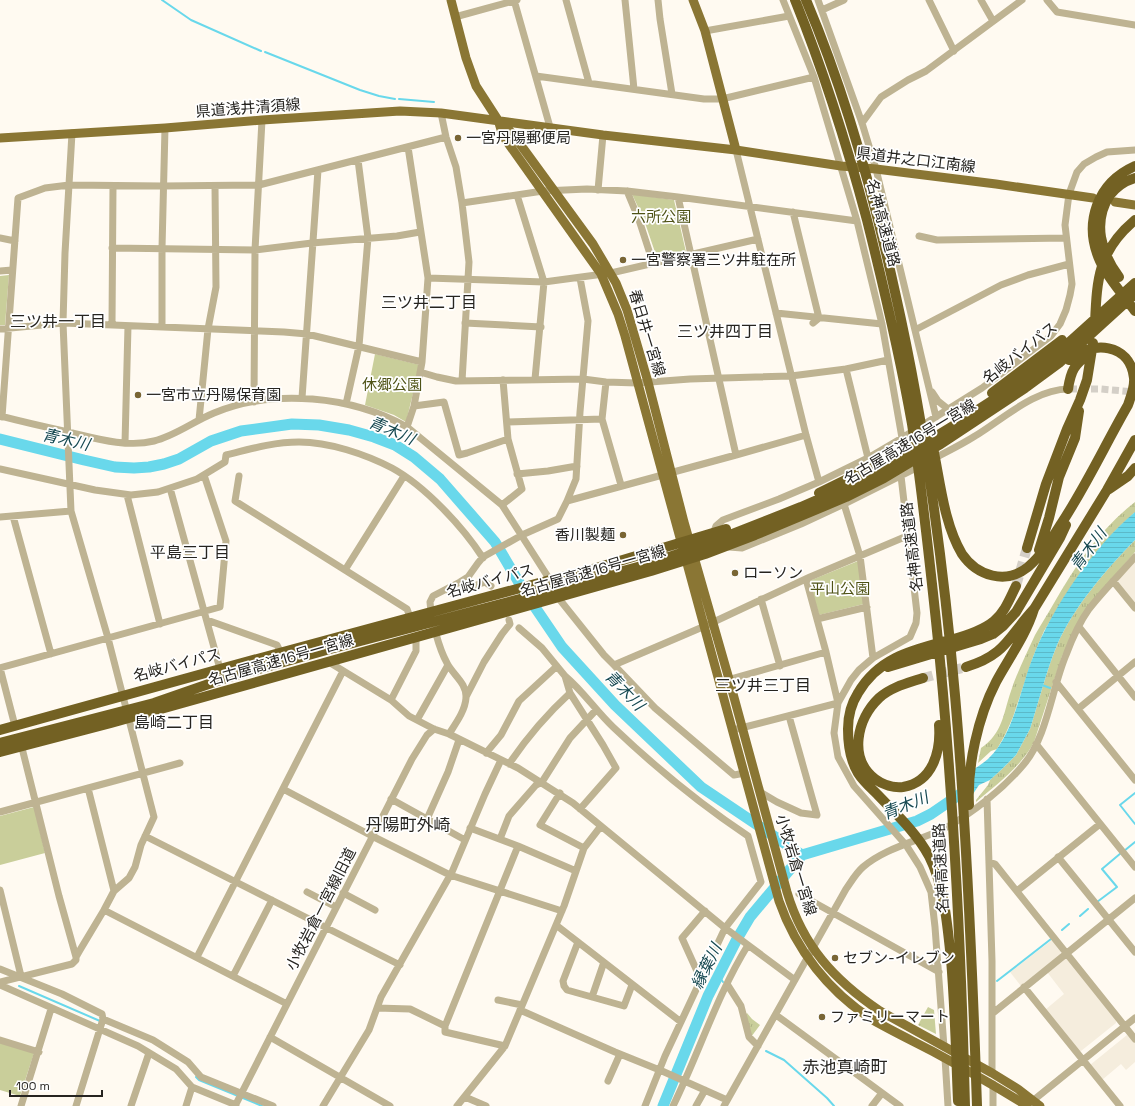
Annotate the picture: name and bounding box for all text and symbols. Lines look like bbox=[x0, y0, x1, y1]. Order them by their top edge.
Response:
street label: 県道浅井清須線 bbox=[195, 94, 301, 121]
place label: 一宮丹陽郵便局 bbox=[466, 128, 571, 147]
marker: 一宮丹陽郵便局 bbox=[453, 133, 463, 143]
street label: 県道井之口江南線 bbox=[855, 143, 977, 176]
street label: 名神高速道路 bbox=[863, 177, 904, 269]
park label: 六所公園 bbox=[631, 207, 691, 226]
place label: 一宮警察署三ツ井駐在所 bbox=[631, 250, 796, 269]
marker: 一宮警察署三ツ井駐在所 bbox=[618, 255, 628, 265]
street label: 春日井一宮線 bbox=[625, 287, 670, 379]
district label: 三ツ井二丁目 bbox=[381, 292, 477, 313]
district label: 三ツ井一丁目 bbox=[10, 311, 106, 332]
street label: 名岐バイパス bbox=[978, 318, 1061, 388]
district label: 三ツ井四丁目 bbox=[677, 321, 773, 342]
park label: 休郷公園 bbox=[362, 375, 422, 394]
place label: 一宮市立丹陽保育園 bbox=[146, 385, 281, 404]
marker: 一宮市立丹陽保育園 bbox=[133, 390, 143, 400]
street label: 名古屋高速16号一宮線 bbox=[840, 395, 979, 488]
water label: 青木川 bbox=[366, 411, 420, 450]
water label: 青木川 bbox=[40, 424, 94, 456]
street label: 名神高速道路 bbox=[897, 501, 926, 593]
water label: 青木川 bbox=[1066, 522, 1112, 575]
place label: 香川製麺 bbox=[555, 525, 615, 544]
marker: 香川製麺 bbox=[618, 530, 628, 540]
street label: 名古屋高速16号一宮線 bbox=[518, 541, 668, 600]
district label: 平島三丁目 bbox=[150, 542, 230, 563]
street label: 名岐バイパス bbox=[444, 560, 536, 601]
place label: ローソン bbox=[743, 563, 803, 582]
marker: ローソン bbox=[730, 568, 740, 578]
park label: 平山公園 bbox=[810, 579, 870, 598]
street label: 名古屋高速16号一宮線 bbox=[206, 630, 356, 689]
street label: 名岐バイパス bbox=[131, 644, 223, 685]
water label: 青木川 bbox=[600, 666, 650, 716]
district label: 三ツ井三丁目 bbox=[715, 675, 811, 696]
district label: 島崎二丁目 bbox=[134, 712, 214, 733]
water label: 青木川 bbox=[879, 786, 933, 824]
street label: 小牧岩倉一宮線 bbox=[772, 812, 821, 918]
district label: 丹陽町外崎 bbox=[366, 814, 451, 836]
street label: 名神高速道路 bbox=[929, 823, 952, 913]
street label: 小牧岩倉一宮線旧道 bbox=[281, 844, 360, 973]
water label: 縁葉川 bbox=[686, 938, 727, 992]
place label: セブン-イレブン bbox=[843, 948, 955, 967]
marker: セブン-イレブン bbox=[830, 953, 840, 963]
place label: ファミリーマート bbox=[830, 1007, 950, 1026]
marker: ファミリーマート bbox=[817, 1012, 827, 1022]
district label: 赤池真崎町 bbox=[803, 1056, 888, 1078]
scale bar bbox=[10, 1072, 102, 1098]
text: 100 m bbox=[16, 1078, 50, 1094]

